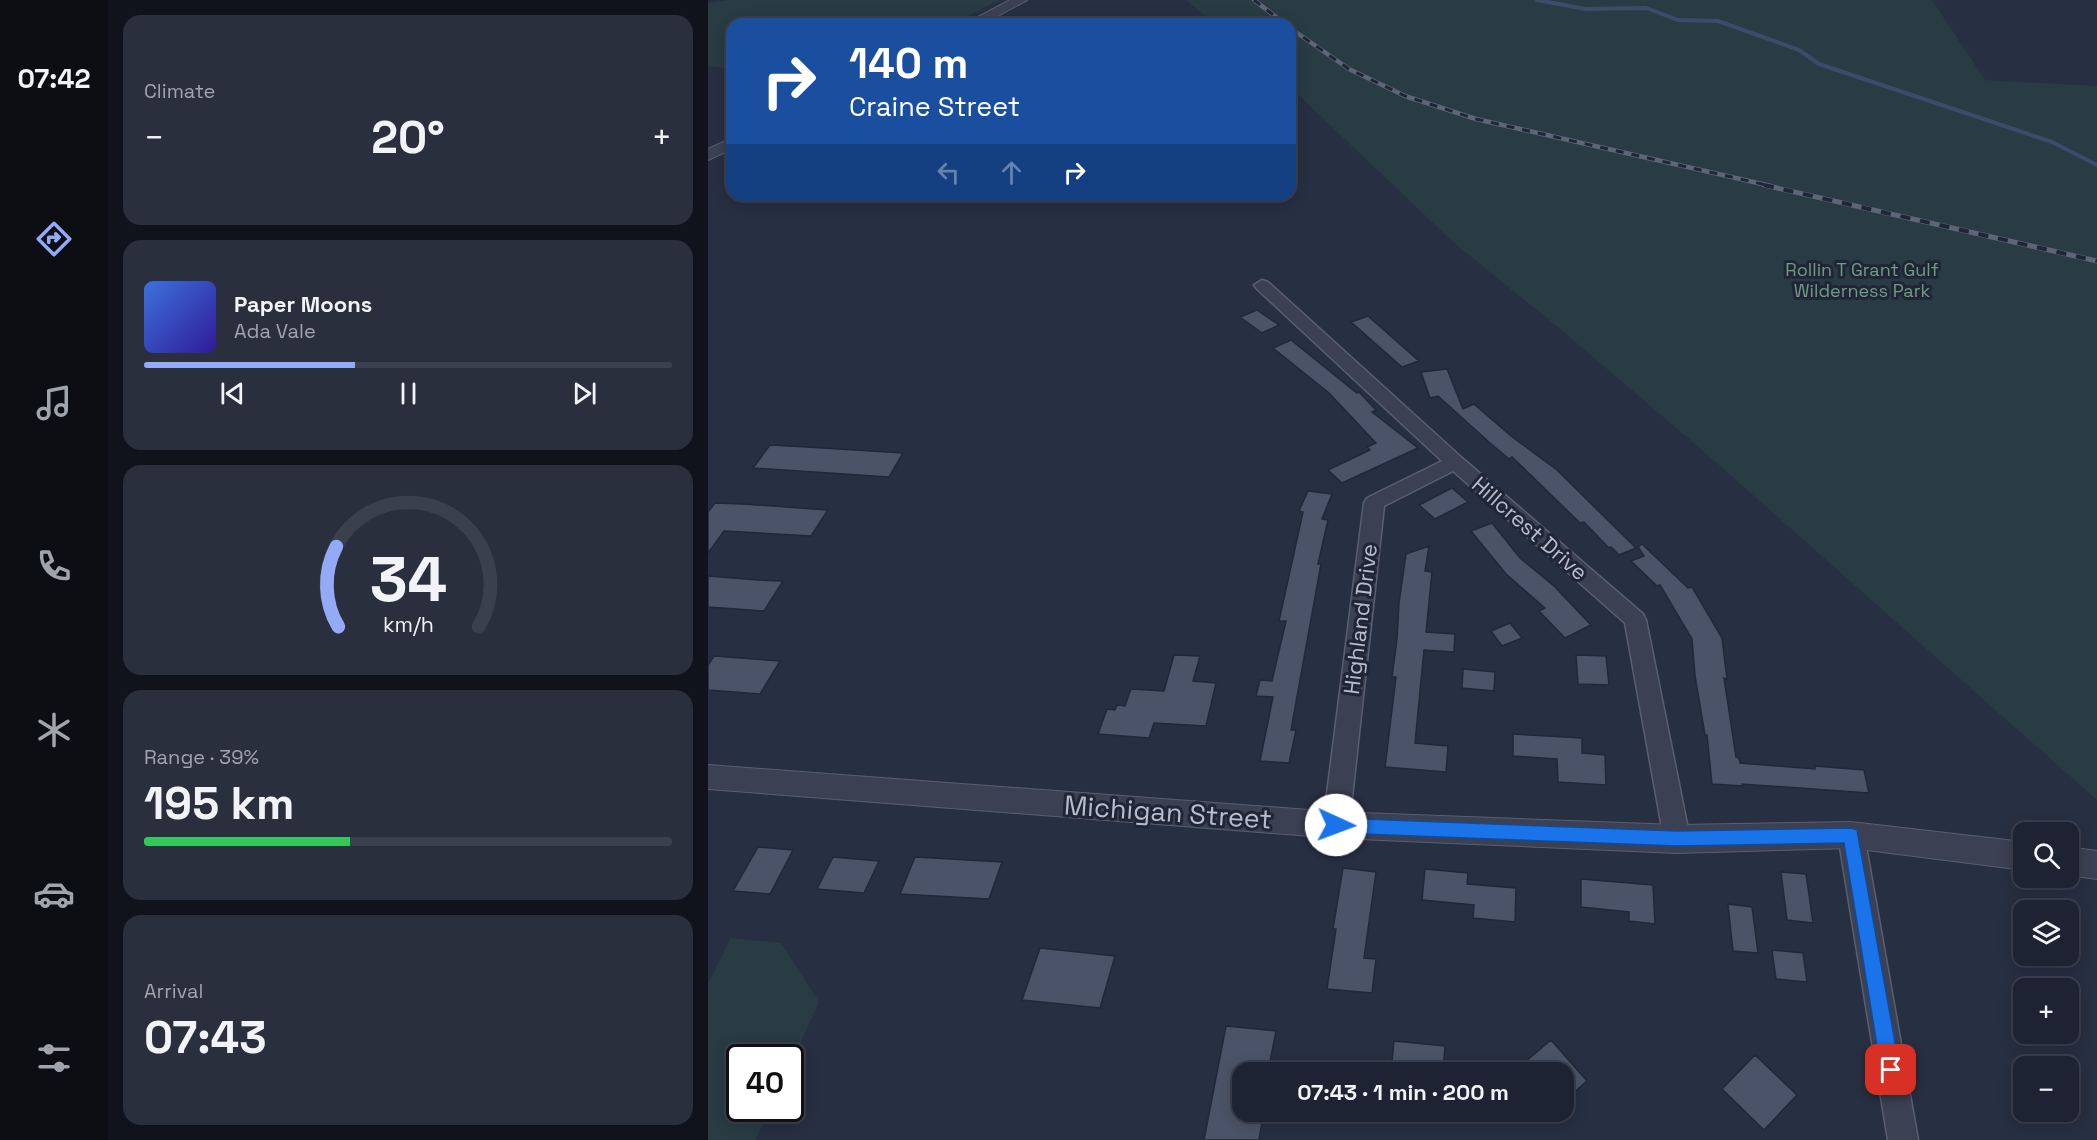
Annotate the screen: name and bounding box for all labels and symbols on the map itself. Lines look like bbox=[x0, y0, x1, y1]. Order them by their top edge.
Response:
park label: Rollin T Grant Gulf Wilderness Park bbox=[1785, 258, 1939, 302]
street label: Hillcrest Drive bbox=[1466, 470, 1594, 586]
street label: Highland Drive bbox=[1337, 542, 1383, 696]
street label: Michigan Street bbox=[1063, 787, 1273, 837]
position arrow bbox=[1304, 793, 1368, 857]
speed limit sign: 40 bbox=[726, 1044, 804, 1122]
pin bbox=[1865, 1044, 1916, 1095]

